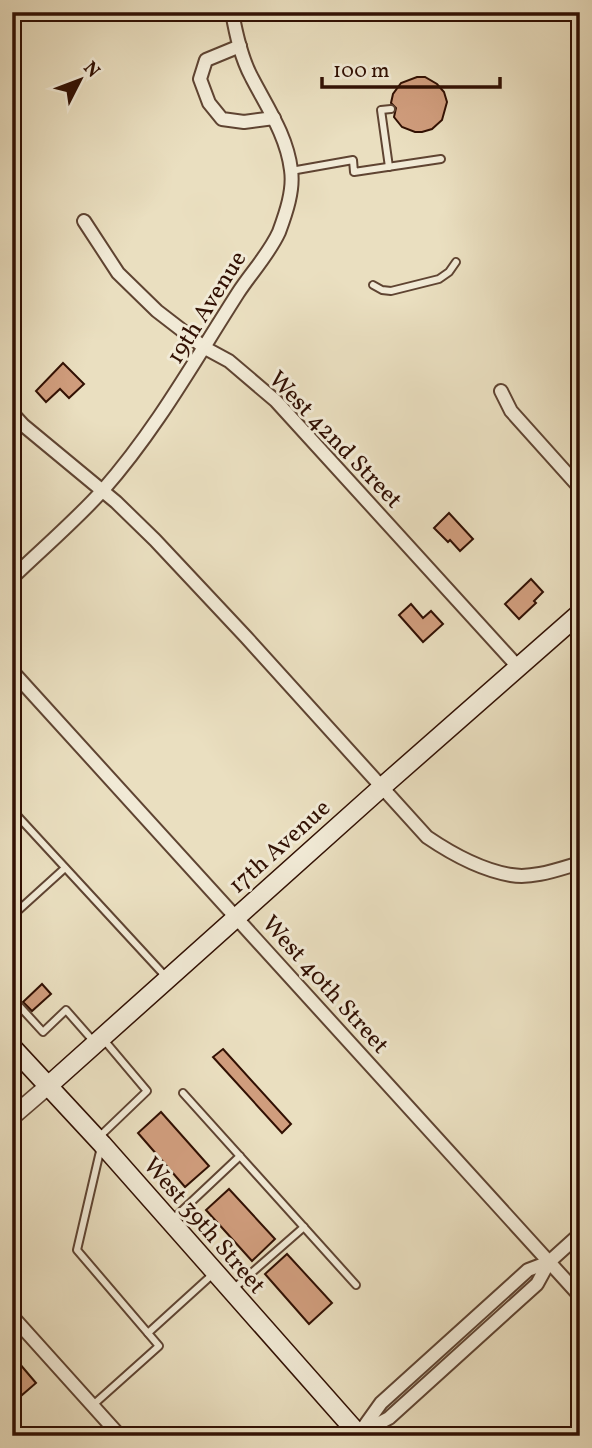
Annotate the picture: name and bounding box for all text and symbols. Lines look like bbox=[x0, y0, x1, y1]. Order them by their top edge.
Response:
north arrow bbox=[46, 46, 116, 116]
scale bar bbox=[322, 46, 501, 90]
text: N bbox=[77, 56, 106, 84]
text: 100 m bbox=[333, 57, 390, 86]
street label: 19th Avenue bbox=[159, 245, 256, 371]
street label: West 42nd Street bbox=[260, 364, 409, 517]
street label: 17th Avenue bbox=[222, 792, 339, 903]
street label: West 40th Street bbox=[253, 909, 396, 1062]
street label: West 39th Street bbox=[134, 1150, 273, 1302]

